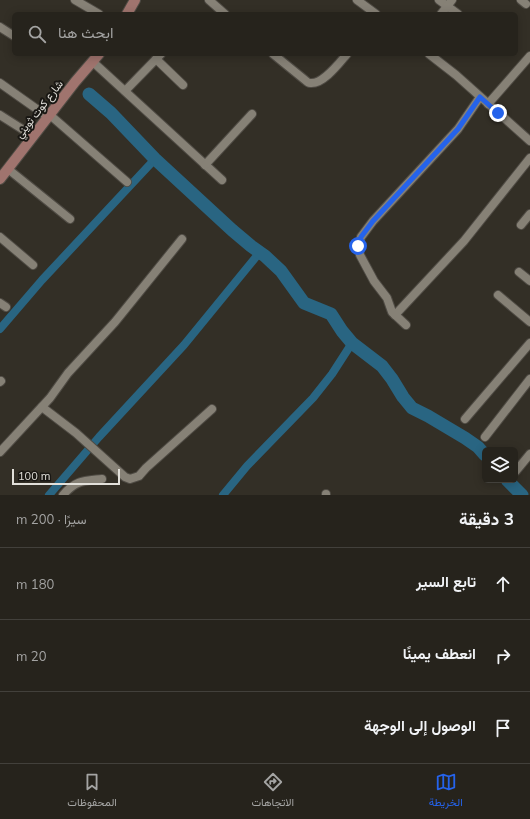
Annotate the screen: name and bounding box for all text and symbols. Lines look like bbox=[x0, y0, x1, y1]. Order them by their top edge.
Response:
search box bbox=[12, 12, 518, 56]
icon: search bbox=[26, 23, 48, 45]
text: ابحث هنا bbox=[58, 23, 113, 42]
street label: شارع كوت ثويني bbox=[12, 77, 69, 143]
route end bbox=[489, 104, 507, 122]
route start bbox=[349, 237, 367, 255]
map controls bbox=[482, 447, 518, 483]
button: layers bbox=[482, 447, 518, 483]
scale bar bbox=[12, 467, 120, 486]
text: 100 m bbox=[18, 469, 50, 483]
text: 3 دقيقة bbox=[459, 508, 514, 529]
text: سيرًا · 200 m bbox=[16, 511, 87, 527]
text: تابع السير bbox=[416, 572, 476, 591]
icon: ahead bbox=[492, 573, 514, 595]
text: 180 m bbox=[16, 576, 54, 592]
text: انعطف يمينًا bbox=[403, 644, 476, 663]
icon: right bbox=[492, 645, 514, 667]
text: 20 m bbox=[16, 648, 46, 664]
text: الوصول إلى الوجهة bbox=[364, 716, 476, 735]
icon: arrive bbox=[492, 717, 514, 739]
tab: المحفوظات bbox=[67, 771, 117, 812]
tab: الاتجاهات bbox=[251, 771, 294, 812]
tab: الخريطة bbox=[429, 771, 463, 812]

